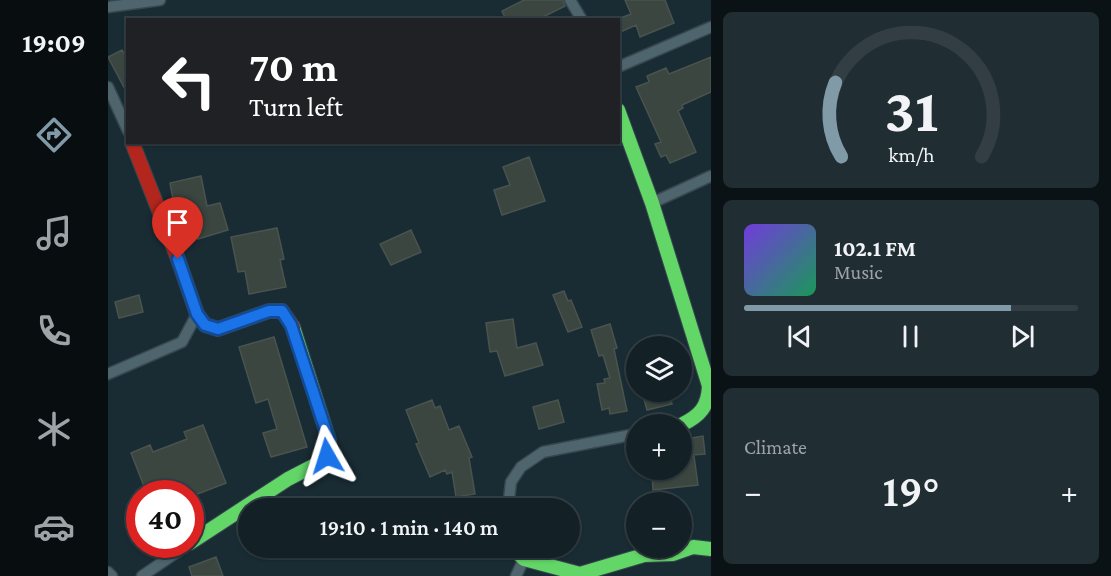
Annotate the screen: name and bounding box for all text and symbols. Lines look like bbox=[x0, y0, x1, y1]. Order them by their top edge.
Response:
text: 19:09 bbox=[22, 28, 86, 58]
icon: left bbox=[150, 42, 228, 120]
text: 70 m bbox=[249, 43, 338, 90]
text: 31 bbox=[884, 75, 938, 144]
text: Turn left bbox=[249, 92, 343, 122]
icon: directions bbox=[33, 114, 75, 156]
text: km/h bbox=[888, 143, 935, 167]
pin bbox=[152, 197, 203, 259]
icon: arrive bbox=[161, 206, 194, 239]
icon: music bbox=[33, 212, 75, 254]
text: 102.1 FM bbox=[834, 236, 916, 261]
text: Music bbox=[834, 261, 883, 283]
icon: phone bbox=[33, 310, 75, 352]
icon: previous bbox=[783, 320, 816, 353]
icon: pause bbox=[894, 320, 927, 353]
icon: next bbox=[1006, 320, 1039, 353]
map controls bbox=[626, 336, 692, 558]
button: layers bbox=[626, 336, 692, 402]
icon: climate bbox=[33, 408, 75, 450]
button: + bbox=[626, 414, 692, 480]
position arrow bbox=[295, 424, 359, 488]
text: Climate bbox=[744, 436, 807, 458]
text: 19° bbox=[883, 466, 939, 516]
text: − bbox=[744, 473, 761, 510]
text: + bbox=[1061, 473, 1078, 510]
speed limit sign: 40 bbox=[126, 480, 204, 558]
button: − bbox=[626, 492, 692, 558]
icon: car bbox=[33, 506, 75, 548]
text: 19:10 · 1 min · 140 m bbox=[320, 515, 498, 540]

